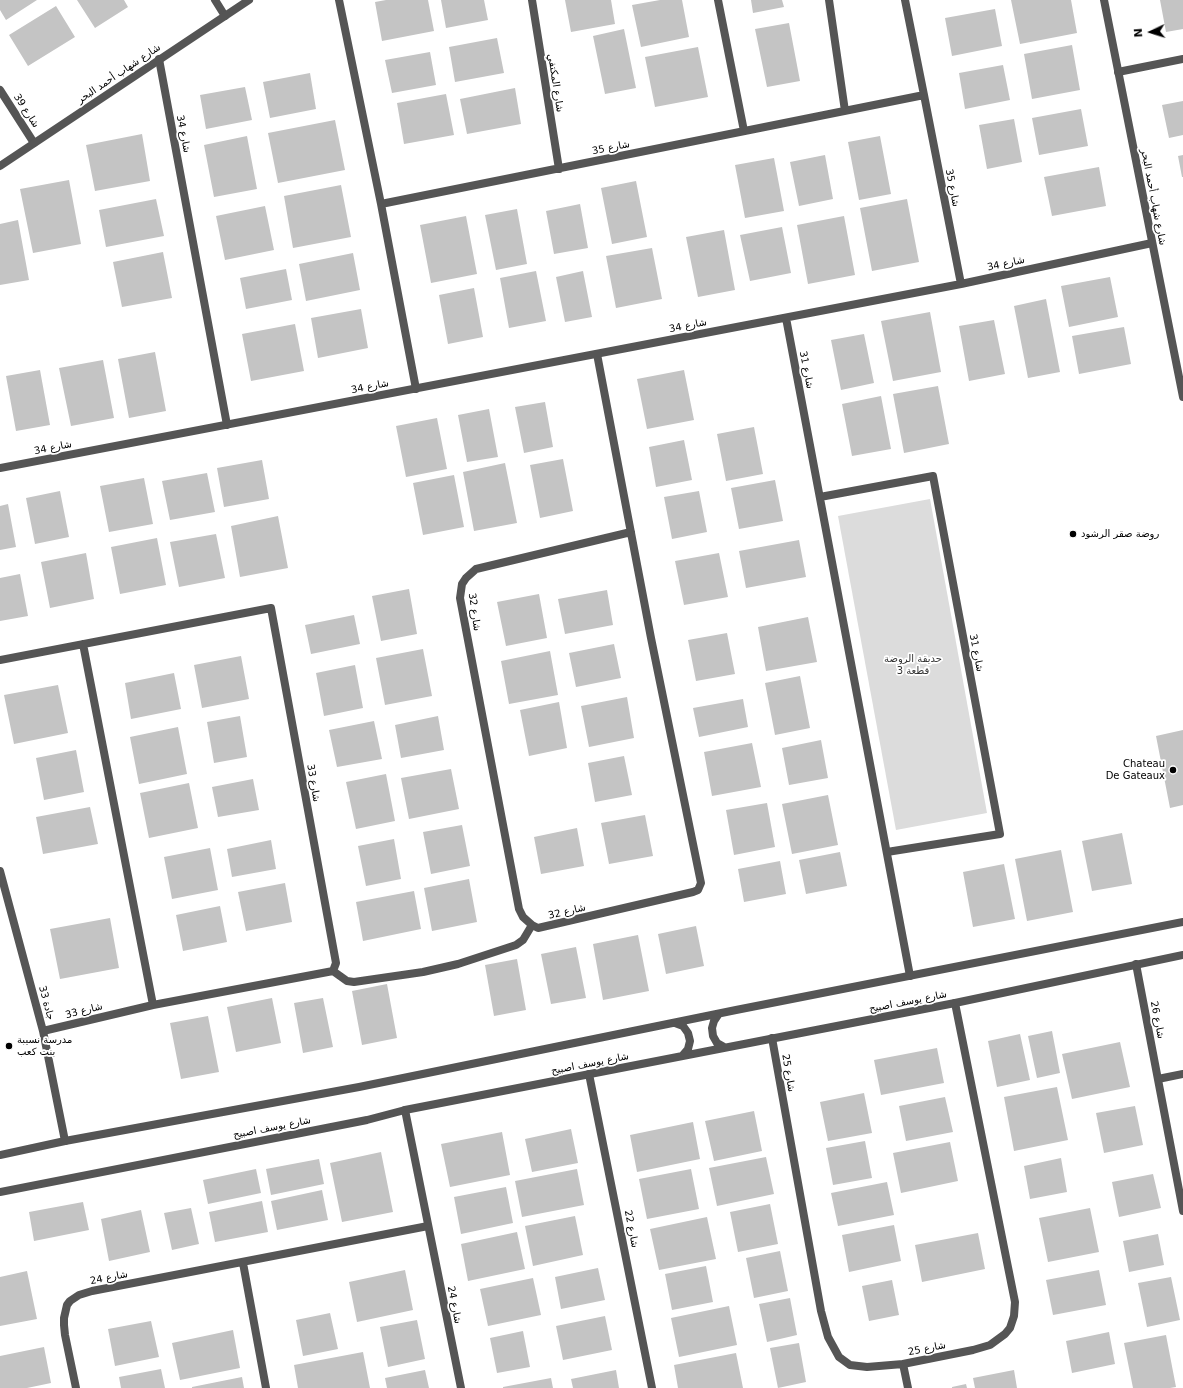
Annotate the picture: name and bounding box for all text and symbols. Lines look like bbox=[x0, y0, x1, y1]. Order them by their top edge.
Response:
north arrow bbox=[1131, 12, 1171, 52]
text: N bbox=[1132, 28, 1145, 38]
street label: شارع شهاب أحمد البحر bbox=[75, 42, 163, 106]
street label: شارع المكتفي bbox=[544, 53, 566, 113]
street label: شارع 39 bbox=[11, 92, 41, 130]
street label: شارع 34 bbox=[173, 114, 193, 154]
street label: شارع 35 bbox=[591, 138, 631, 158]
street label: شارع شهاب أحمد البحر bbox=[1138, 148, 1168, 246]
street label: شارع 35 bbox=[942, 168, 962, 208]
street label: شارع 34 bbox=[986, 254, 1026, 274]
street label: شارع 34 bbox=[668, 316, 708, 336]
street label: شارع 31 bbox=[796, 350, 816, 390]
street label: شارع 34 bbox=[350, 377, 390, 397]
street label: شارع 34 bbox=[33, 438, 73, 458]
place label: روضة صقر الرشود bbox=[1081, 528, 1159, 540]
marker: روضة صقر الرشود bbox=[1068, 529, 1078, 539]
street label: شارع 32 bbox=[465, 592, 483, 632]
street label: شارع 31 bbox=[966, 633, 986, 673]
park label: حديقة الروضة قطعة 3 bbox=[884, 653, 942, 676]
place label: Chateau De Gateaux bbox=[1106, 758, 1165, 782]
street label: شارع 33 bbox=[304, 763, 322, 803]
marker: Chateau De Gateaux bbox=[1168, 765, 1178, 775]
street label: شارع 32 bbox=[547, 902, 587, 922]
street label: جادة 33 bbox=[36, 985, 56, 1021]
street label: شارع يوسف اصبيح bbox=[868, 989, 948, 1015]
street label: شارع 26 bbox=[1147, 1000, 1167, 1040]
street label: شارع 33 bbox=[64, 1001, 104, 1021]
place label: مدرسة نسيبة بنت كعب bbox=[17, 1034, 72, 1058]
marker: مدرسة نسيبة بنت كعب bbox=[4, 1041, 14, 1051]
street label: شارع يوسف اصبيح bbox=[550, 1051, 630, 1077]
street label: شارع 25 bbox=[779, 1053, 797, 1093]
street label: شارع يوسف اصبيح bbox=[232, 1115, 312, 1141]
street label: شارع 22 bbox=[621, 1209, 641, 1249]
street label: شارع 24 bbox=[89, 1268, 129, 1288]
street label: شارع 24 bbox=[444, 1285, 464, 1325]
street label: شارع 25 bbox=[907, 1339, 947, 1359]

